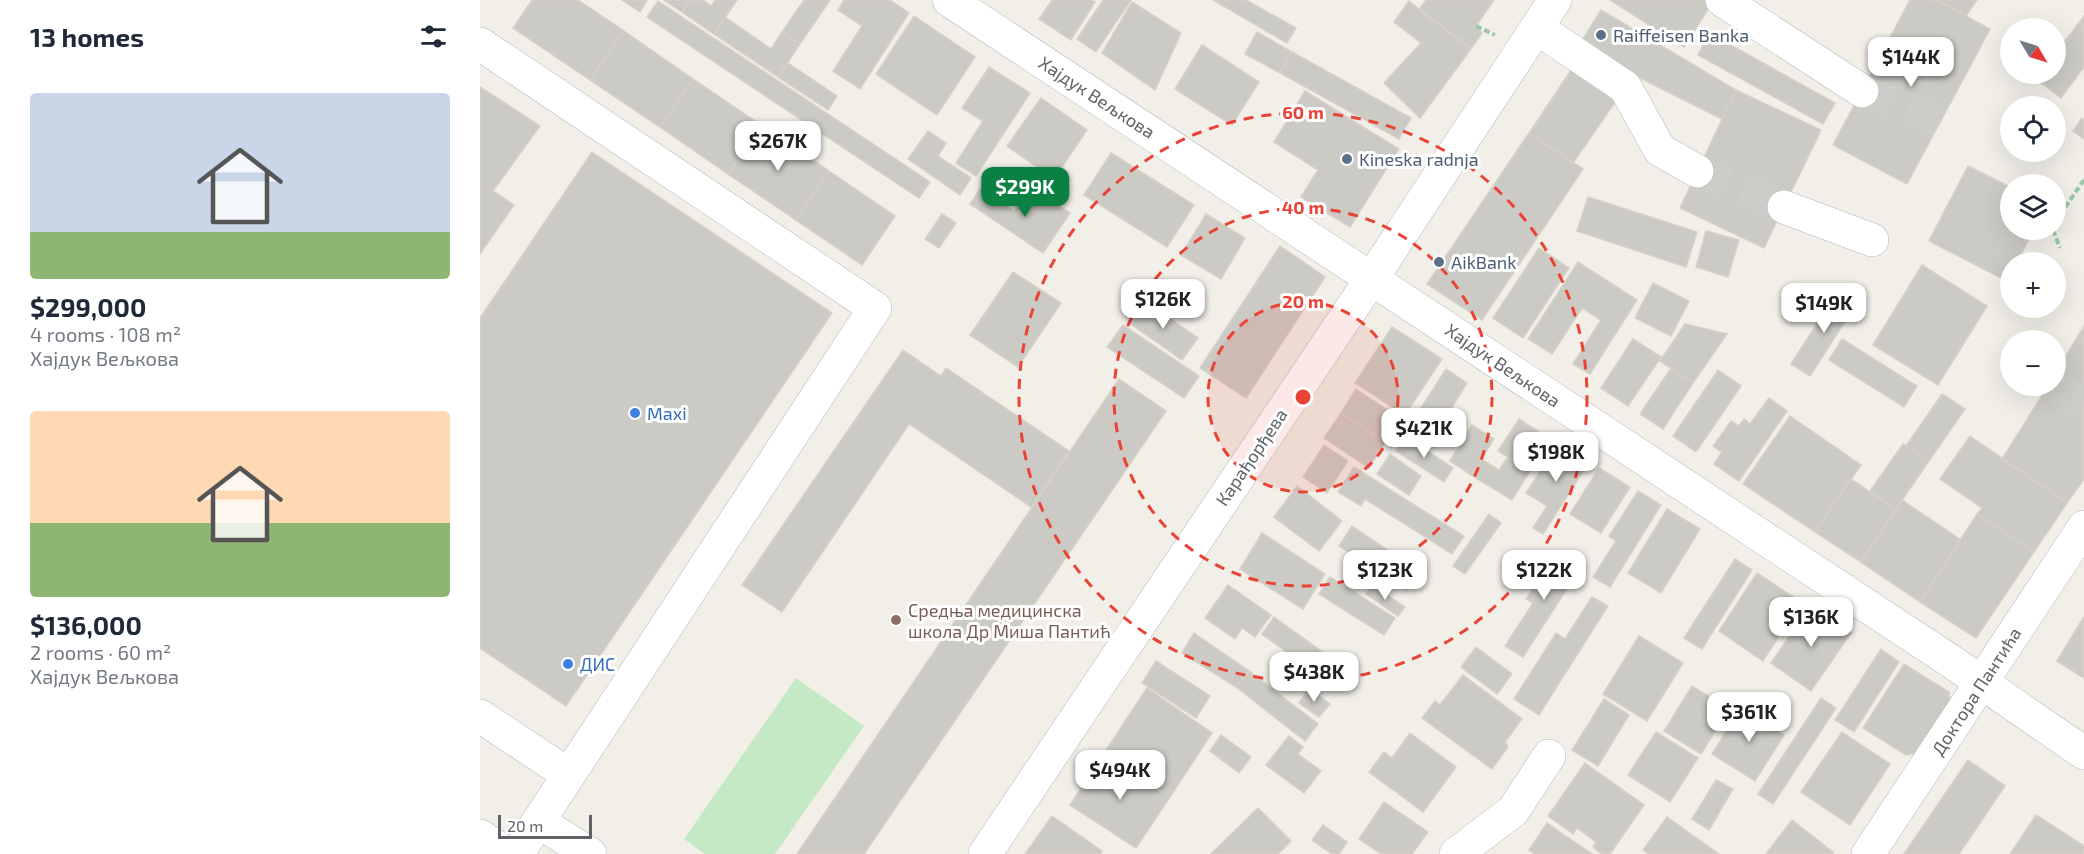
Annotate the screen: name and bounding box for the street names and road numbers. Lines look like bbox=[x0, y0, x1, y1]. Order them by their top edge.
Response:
street label: Хајдук Вељкова bbox=[1035, 51, 1159, 143]
street label: Хајдук Вељкова bbox=[1441, 318, 1565, 412]
street label: Карађорђева bbox=[1210, 404, 1292, 510]
street label: Доктора Пантића bbox=[1926, 623, 2026, 759]

